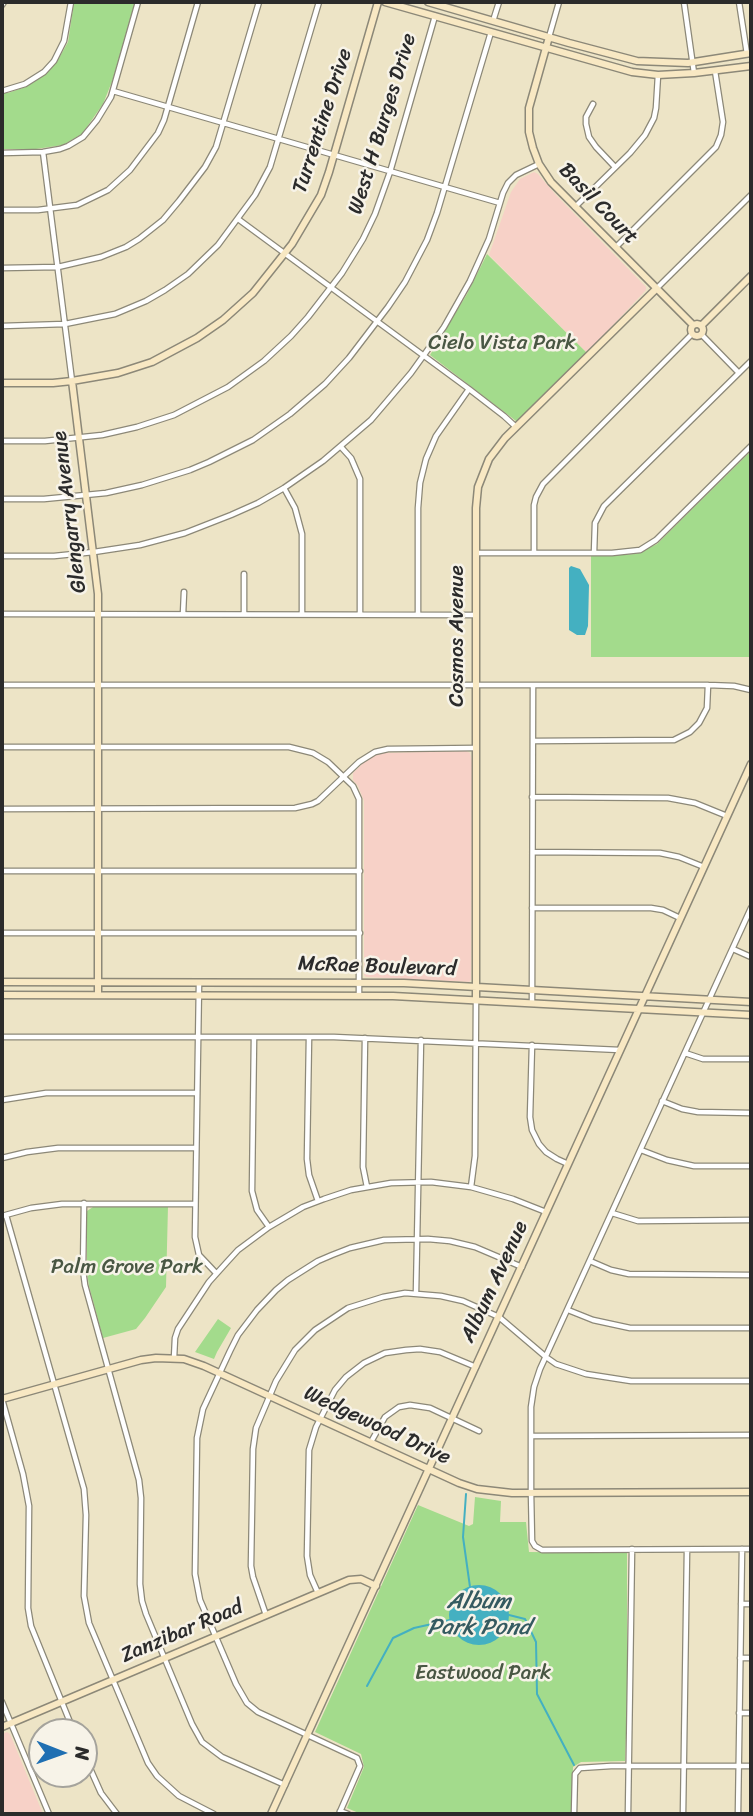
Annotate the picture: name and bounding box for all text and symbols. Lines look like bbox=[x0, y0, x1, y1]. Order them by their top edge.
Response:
street label: West H Burges Drive bbox=[344, 31, 422, 217]
street label: Turrentine Drive bbox=[288, 46, 358, 196]
street label: Basil Court bbox=[553, 158, 643, 250]
park label: Cielo Vista Park bbox=[428, 331, 576, 357]
street label: Glengarry Avenue bbox=[48, 430, 92, 594]
street label: Cosmos Avenue bbox=[445, 565, 471, 707]
street label: McRae Boulevard bbox=[297, 952, 457, 982]
street label: Album Avenue bbox=[456, 1217, 534, 1347]
park label: Palm Grove Park bbox=[51, 1255, 203, 1281]
street label: Wedgewood Drive bbox=[300, 1381, 454, 1471]
water label: Album Park Pond bbox=[427, 1588, 531, 1642]
street label: Zanzibar Road bbox=[117, 1595, 247, 1669]
park label: Eastwood Park bbox=[415, 1661, 551, 1687]
north arrow bbox=[28, 1718, 98, 1788]
text: N bbox=[66, 1746, 99, 1760]

